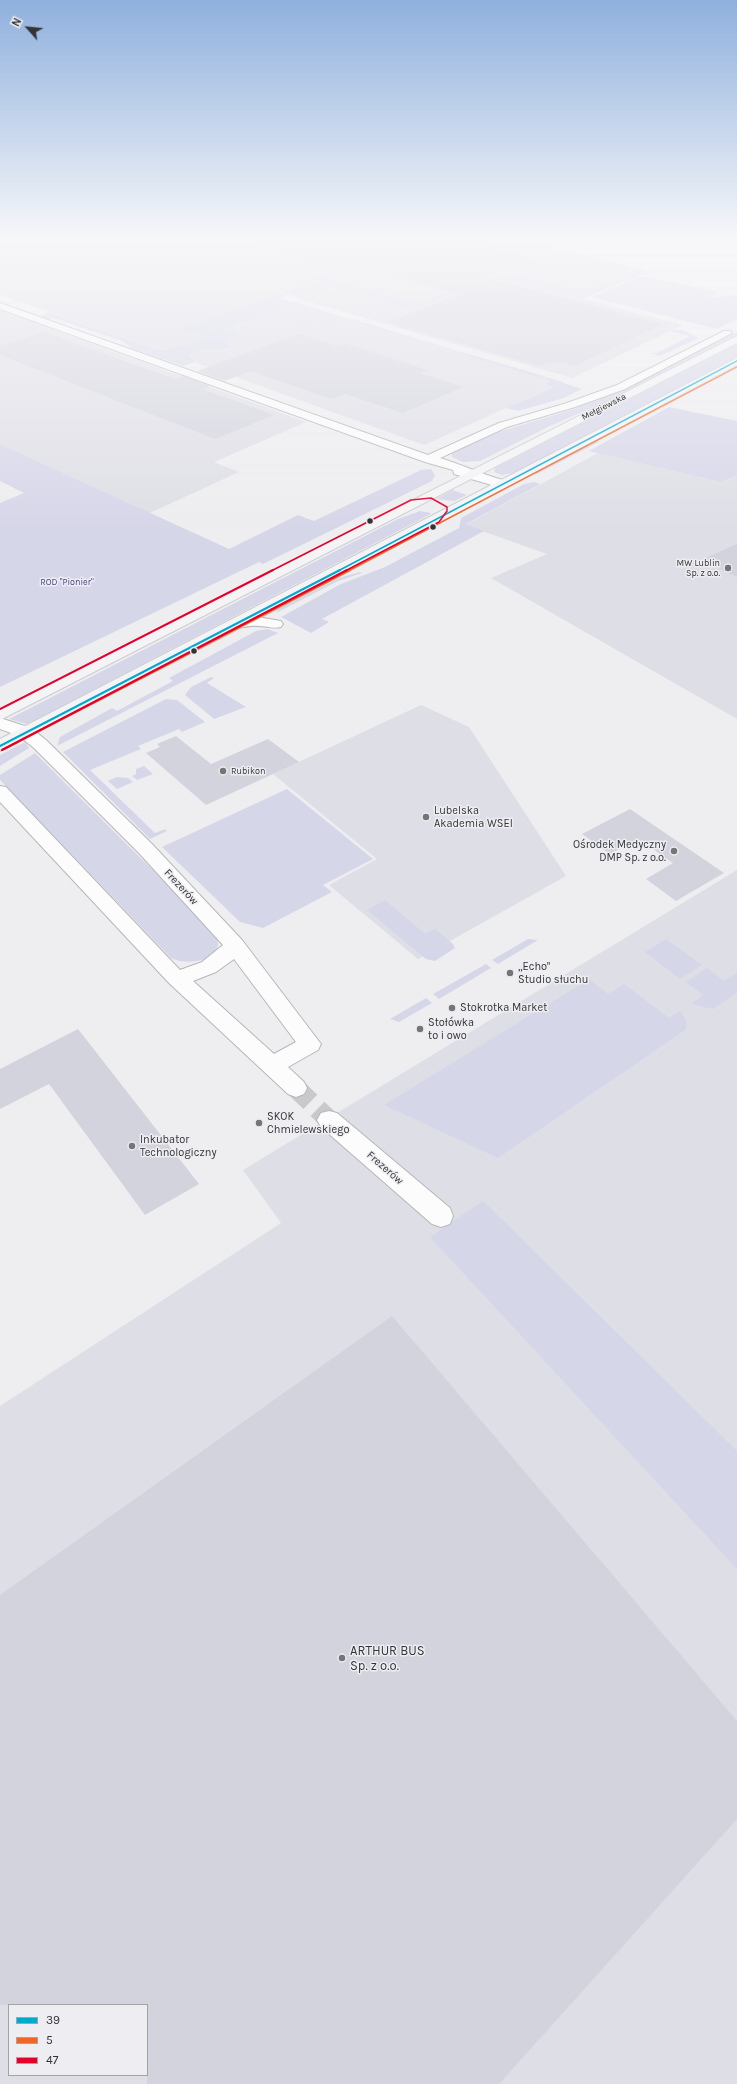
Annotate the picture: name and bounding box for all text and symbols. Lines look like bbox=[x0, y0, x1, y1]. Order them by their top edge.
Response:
north arrow bbox=[8, 8, 48, 48]
text: N bbox=[9, 16, 24, 29]
street label: Mełgiewska bbox=[580, 391, 628, 423]
unlabelled marker bbox=[365, 516, 375, 526]
unlabelled marker bbox=[428, 522, 438, 532]
place label: MW Lublin Sp. z o.o. bbox=[677, 558, 720, 579]
marker: MW Lublin Sp. z o.o. bbox=[723, 563, 733, 573]
park label: ROD "Pionier" bbox=[40, 577, 94, 587]
unlabelled marker bbox=[189, 646, 199, 656]
marker: Rubikon bbox=[218, 766, 228, 776]
place label: Rubikon bbox=[231, 766, 265, 776]
place label: Lubelska Akademia WSEI bbox=[434, 804, 513, 830]
marker: Lubelska Akademia WSEI bbox=[421, 812, 431, 822]
place label: Ośrodek Medyczny DMP Sp. z o.o. bbox=[573, 838, 666, 864]
marker: Ośrodek Medyczny DMP Sp. z o.o. bbox=[669, 846, 679, 856]
street label: Frezerów bbox=[161, 866, 201, 908]
place label: ,,Echo'' Studio słuchu bbox=[518, 960, 588, 986]
marker: ,,Echo'' Studio słuchu bbox=[505, 968, 515, 978]
place label: Stokrotka Market bbox=[460, 1001, 547, 1015]
marker: Stokrotka Market bbox=[447, 1003, 457, 1013]
place label: Stołówka to i owo bbox=[428, 1016, 474, 1042]
marker: Stołówka to i owo bbox=[415, 1024, 425, 1034]
place label: SKOK Chmielewskiego bbox=[267, 1110, 349, 1136]
marker: SKOK Chmielewskiego bbox=[254, 1118, 264, 1128]
place label: Inkubator Technologiczny bbox=[140, 1133, 217, 1159]
marker: Inkubator Technologiczny bbox=[127, 1141, 137, 1151]
street label: Frezerów bbox=[364, 1149, 406, 1187]
place label: ARTHUR BUS Sp. z o.o. bbox=[350, 1643, 425, 1674]
marker: ARTHUR BUS Sp. z o.o. bbox=[337, 1653, 347, 1663]
legend bbox=[8, 2004, 148, 2076]
text: 39 bbox=[46, 2013, 60, 2027]
text: 5 bbox=[46, 2033, 53, 2047]
text: 47 bbox=[46, 2053, 58, 2067]

